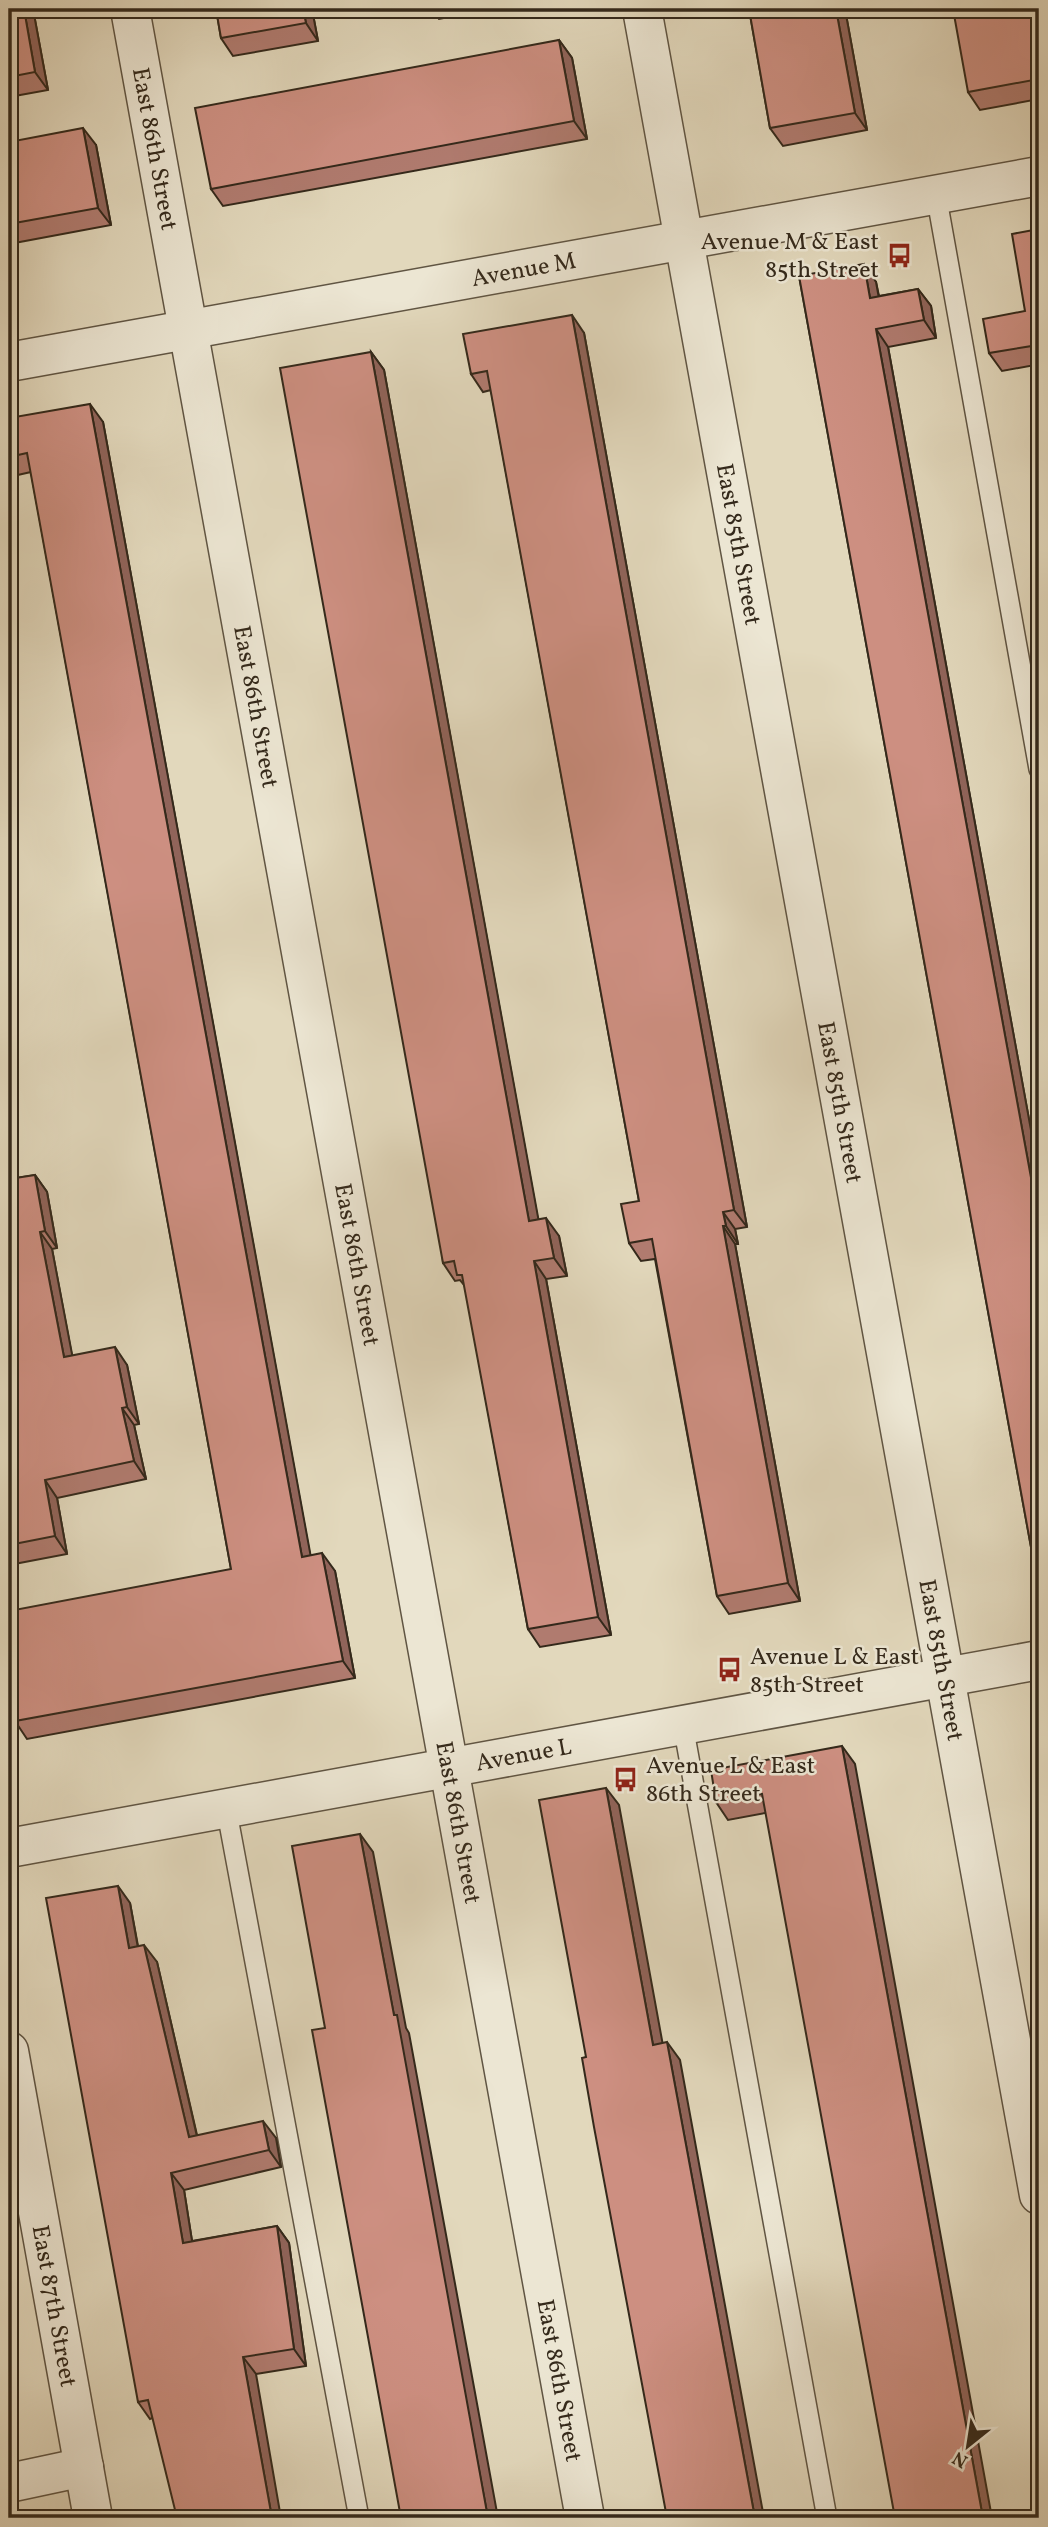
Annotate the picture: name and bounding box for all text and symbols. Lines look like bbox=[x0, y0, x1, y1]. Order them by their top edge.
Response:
street label: East 86th Street bbox=[122, 65, 185, 233]
place label: Avenue M & East 85th Street bbox=[701, 226, 879, 288]
bus stop icon: Avenue M & East 85th Street bbox=[885, 241, 913, 269]
street label: Avenue M bbox=[469, 245, 579, 297]
street label: East 85th Street bbox=[706, 461, 769, 628]
street label: East 86th Street bbox=[223, 623, 286, 791]
street label: East 85th Street bbox=[807, 1019, 870, 1186]
street label: East 86th Street bbox=[324, 1181, 387, 1349]
street label: East 85th Street bbox=[908, 1577, 971, 1744]
place label: Avenue L & East 85th Street bbox=[750, 1641, 919, 1703]
bus stop icon: Avenue L & East 85th Street bbox=[716, 1656, 744, 1684]
street label: Avenue L bbox=[473, 1731, 575, 1781]
street label: East 86th Street bbox=[425, 1739, 488, 1907]
place label: Avenue L & East 86th Street bbox=[646, 1750, 815, 1812]
bus stop icon: Avenue L & East 86th Street bbox=[612, 1765, 640, 1793]
street label: East 87th Street bbox=[22, 2222, 84, 2390]
street label: East 86th Street bbox=[527, 2297, 589, 2465]
north arrow bbox=[932, 2412, 1002, 2482]
text: N bbox=[948, 2444, 973, 2474]

